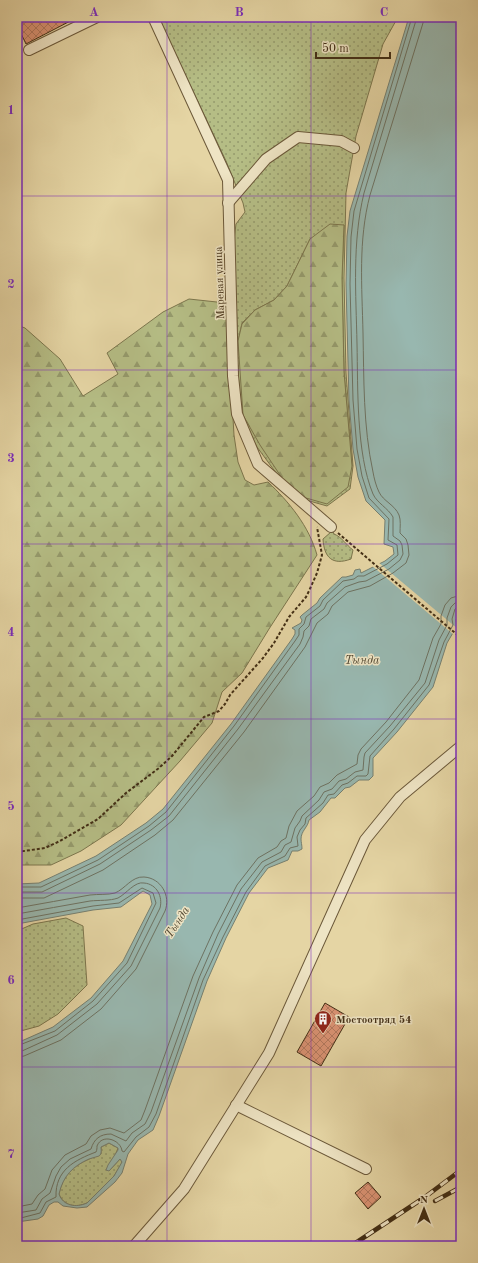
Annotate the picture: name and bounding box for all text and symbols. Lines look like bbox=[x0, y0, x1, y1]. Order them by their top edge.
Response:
text: A bbox=[89, 6, 99, 19]
text: B bbox=[234, 6, 244, 19]
text: C bbox=[380, 6, 388, 19]
scale bar bbox=[316, 34, 390, 60]
text: 50 m bbox=[322, 42, 349, 55]
text: 1 bbox=[7, 104, 15, 117]
street label: Маревая улица bbox=[214, 246, 227, 320]
text: 2 bbox=[7, 278, 15, 291]
text: 3 bbox=[7, 452, 15, 465]
text: 4 bbox=[7, 626, 15, 639]
water label: Тында bbox=[345, 655, 380, 667]
text: 5 bbox=[7, 800, 15, 813]
water label: Тында bbox=[163, 904, 193, 940]
text: 6 bbox=[7, 974, 15, 987]
building icon: Мостоотряд 54 bbox=[313, 1009, 333, 1034]
place label: Мостоотряд 54 bbox=[336, 1015, 412, 1026]
text: 7 bbox=[7, 1148, 15, 1161]
north arrow bbox=[404, 1189, 444, 1229]
text: N bbox=[420, 1195, 429, 1206]

